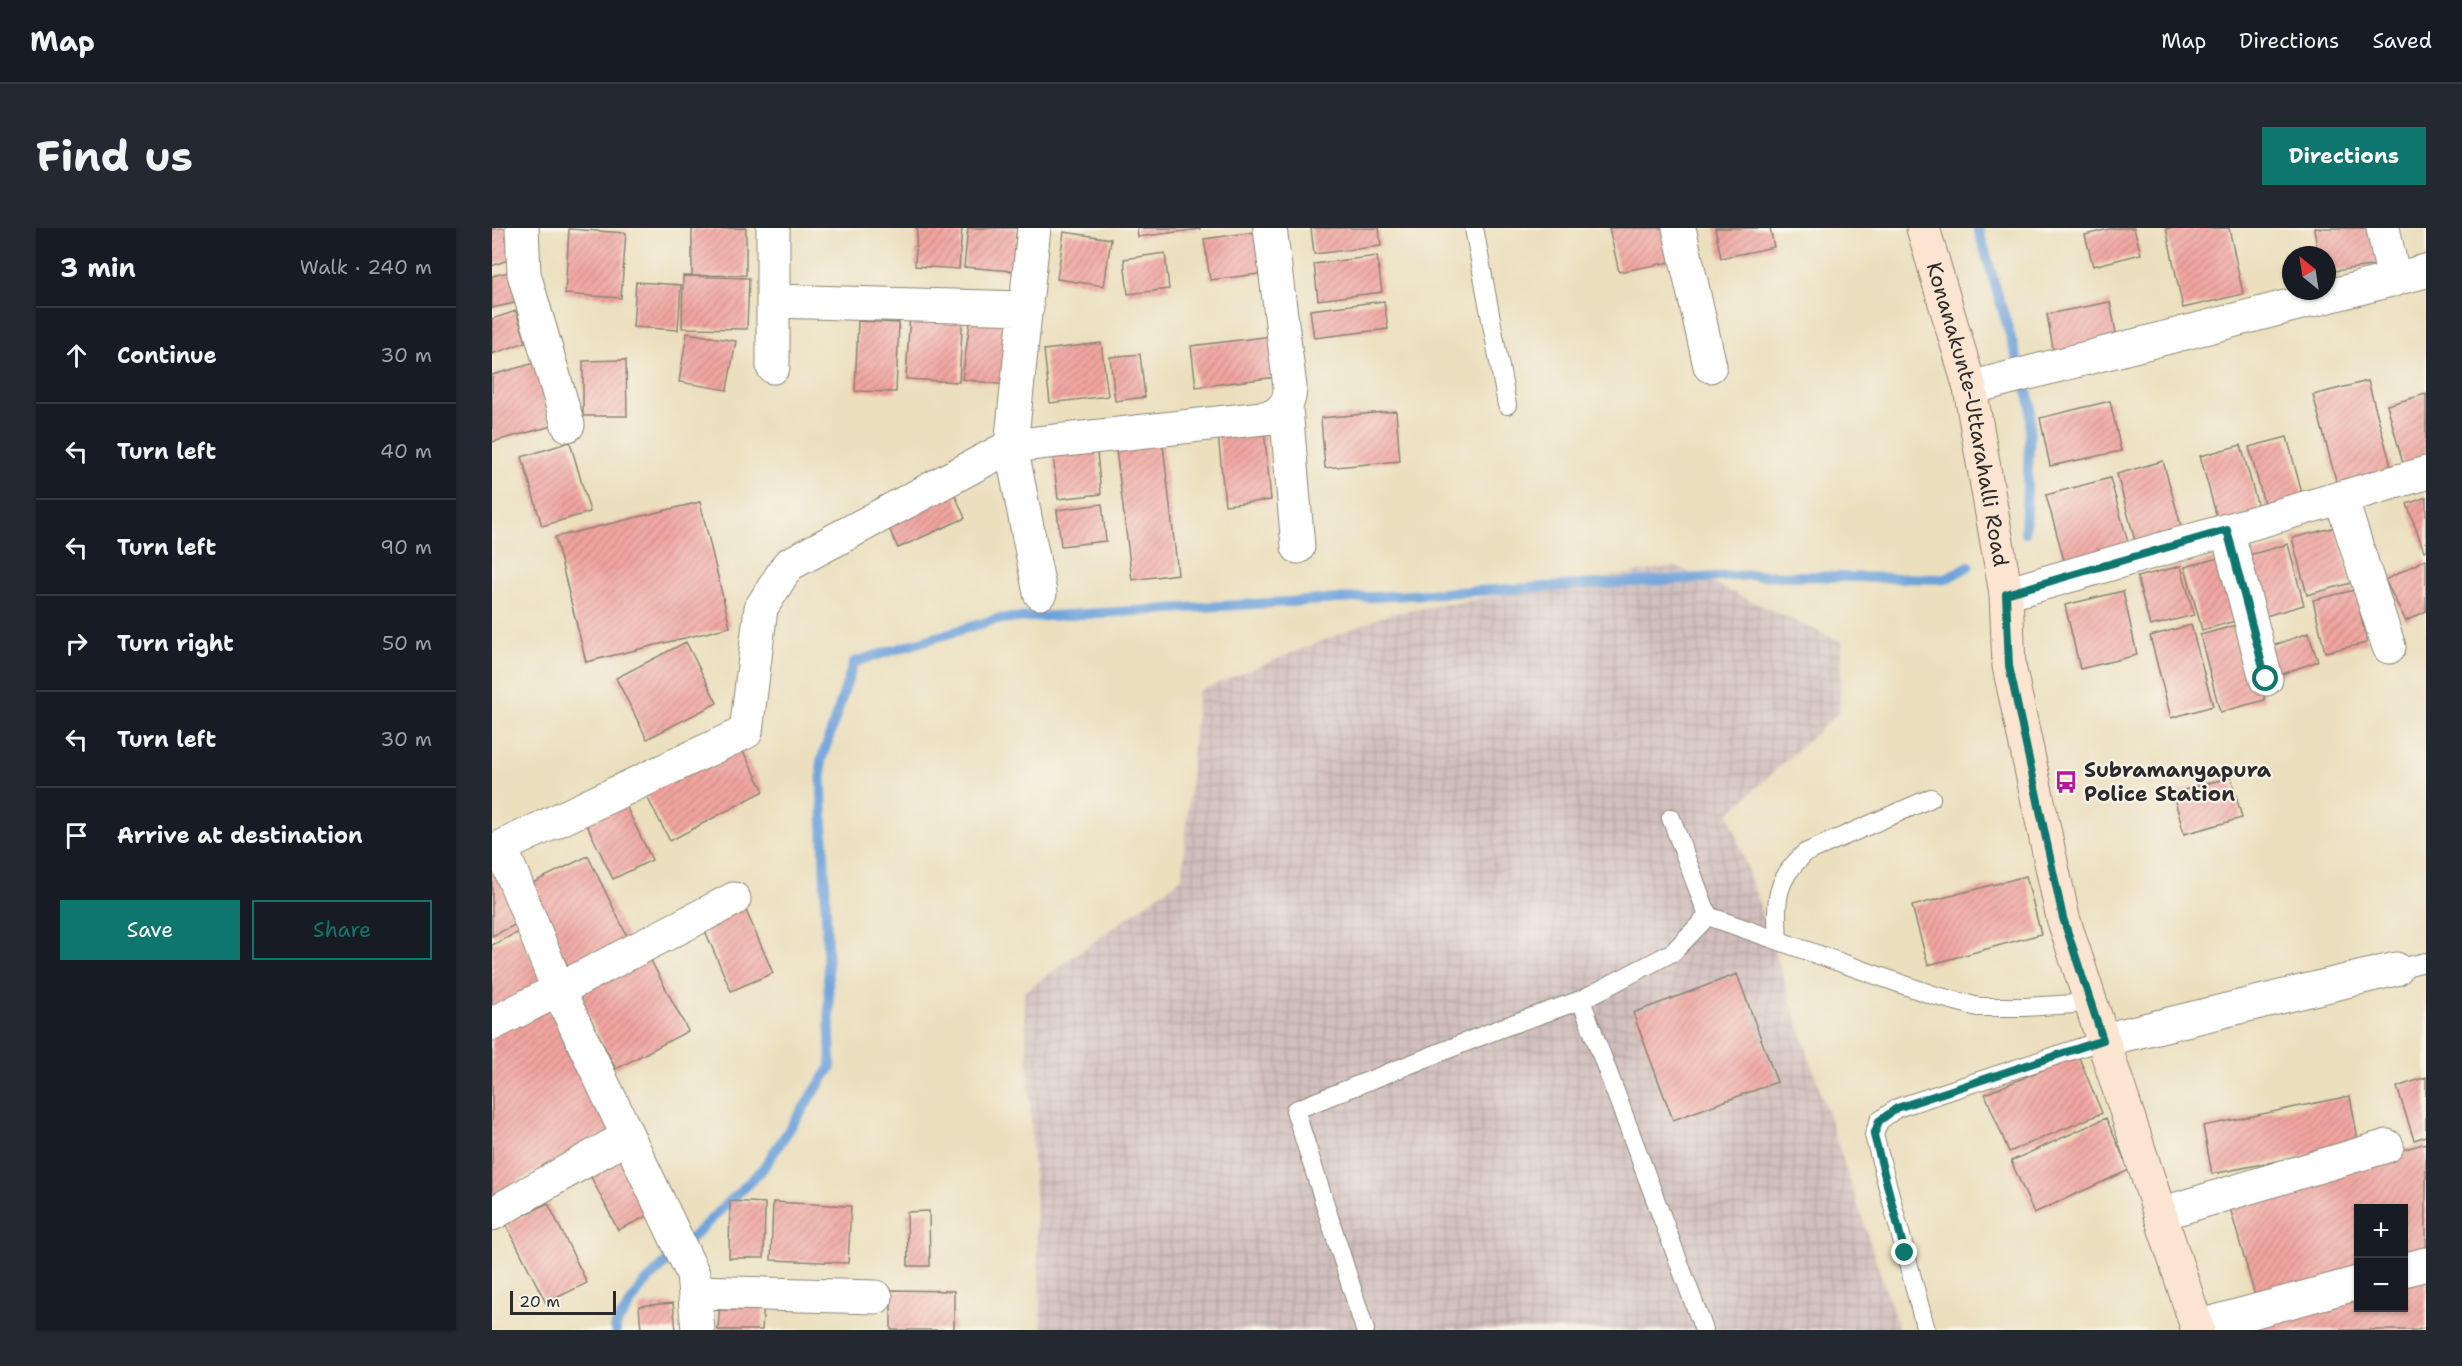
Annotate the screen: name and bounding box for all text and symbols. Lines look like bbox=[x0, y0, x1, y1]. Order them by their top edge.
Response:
text: Map bbox=[30, 22, 95, 60]
text: Map bbox=[2161, 27, 2206, 55]
text: Directions bbox=[2239, 27, 2339, 55]
text: Saved bbox=[2372, 27, 2432, 55]
button: Directions bbox=[2262, 127, 2426, 185]
text: Find us bbox=[36, 128, 193, 184]
north arrow bbox=[2282, 246, 2336, 300]
text: 3 min bbox=[60, 250, 136, 285]
text: Walk · 240 m bbox=[300, 254, 432, 280]
street label: Konanakunte-Uttarahalli Road bbox=[1920, 259, 2015, 569]
icon: ahead bbox=[60, 339, 93, 372]
text: Continue bbox=[117, 341, 217, 370]
text: 30 m bbox=[380, 342, 432, 368]
icon: left bbox=[60, 435, 93, 468]
text: Turn left bbox=[117, 437, 216, 466]
text: 40 m bbox=[380, 438, 432, 464]
icon: left bbox=[60, 531, 93, 564]
text: Turn left bbox=[117, 533, 216, 562]
text: 90 m bbox=[380, 534, 432, 560]
icon: right bbox=[60, 627, 93, 660]
text: Turn right bbox=[117, 629, 234, 658]
text: 50 m bbox=[382, 630, 432, 656]
route start bbox=[2252, 665, 2278, 691]
icon: left bbox=[60, 723, 93, 756]
text: Turn left bbox=[117, 725, 216, 754]
text: 30 m bbox=[380, 726, 432, 752]
place label: Subramanyapura Police Station bbox=[2084, 756, 2272, 808]
bus stop icon: Subramanyapura Police Station bbox=[2053, 769, 2079, 795]
icon: arrive bbox=[60, 819, 93, 852]
text: Arrive at destination bbox=[117, 821, 363, 850]
button: Save bbox=[60, 900, 240, 960]
button: Share bbox=[252, 900, 432, 960]
map controls bbox=[2354, 1204, 2408, 1312]
button: + bbox=[2354, 1204, 2408, 1258]
route end bbox=[1891, 1239, 1917, 1265]
button: − bbox=[2354, 1258, 2408, 1312]
scale bar bbox=[510, 1288, 616, 1316]
text: 20 m bbox=[519, 1291, 560, 1312]

